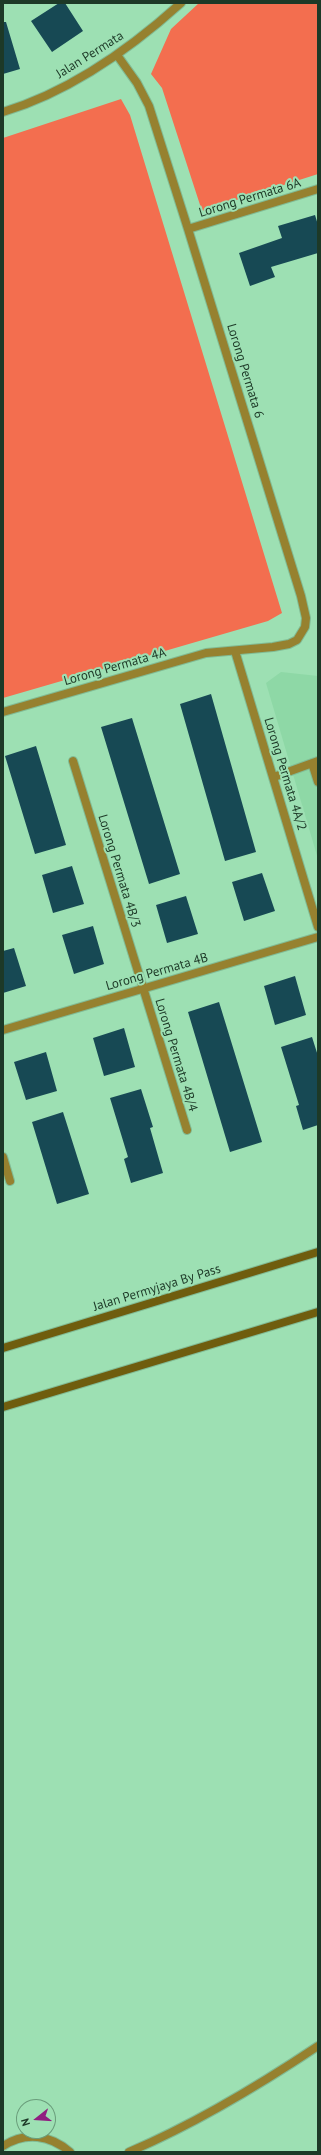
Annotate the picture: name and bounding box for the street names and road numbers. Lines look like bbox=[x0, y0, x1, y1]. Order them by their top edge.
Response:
street label: Jalan Permata bbox=[53, 28, 127, 82]
street label: Lorong Permata 6A bbox=[197, 175, 303, 221]
street label: Lorong Permata 6 bbox=[223, 322, 267, 420]
street label: Lorong Permata 4A bbox=[62, 645, 168, 689]
street label: Lorong Permata 4A/2 bbox=[260, 716, 310, 832]
street label: Lorong Permata 4B/3 bbox=[94, 813, 144, 929]
street label: Lorong Permata 4B bbox=[104, 950, 210, 994]
street label: Lorong Permata 4B/4 bbox=[151, 997, 201, 1113]
street label: Jalan Permyjaya By Pass bbox=[91, 1261, 223, 1315]

